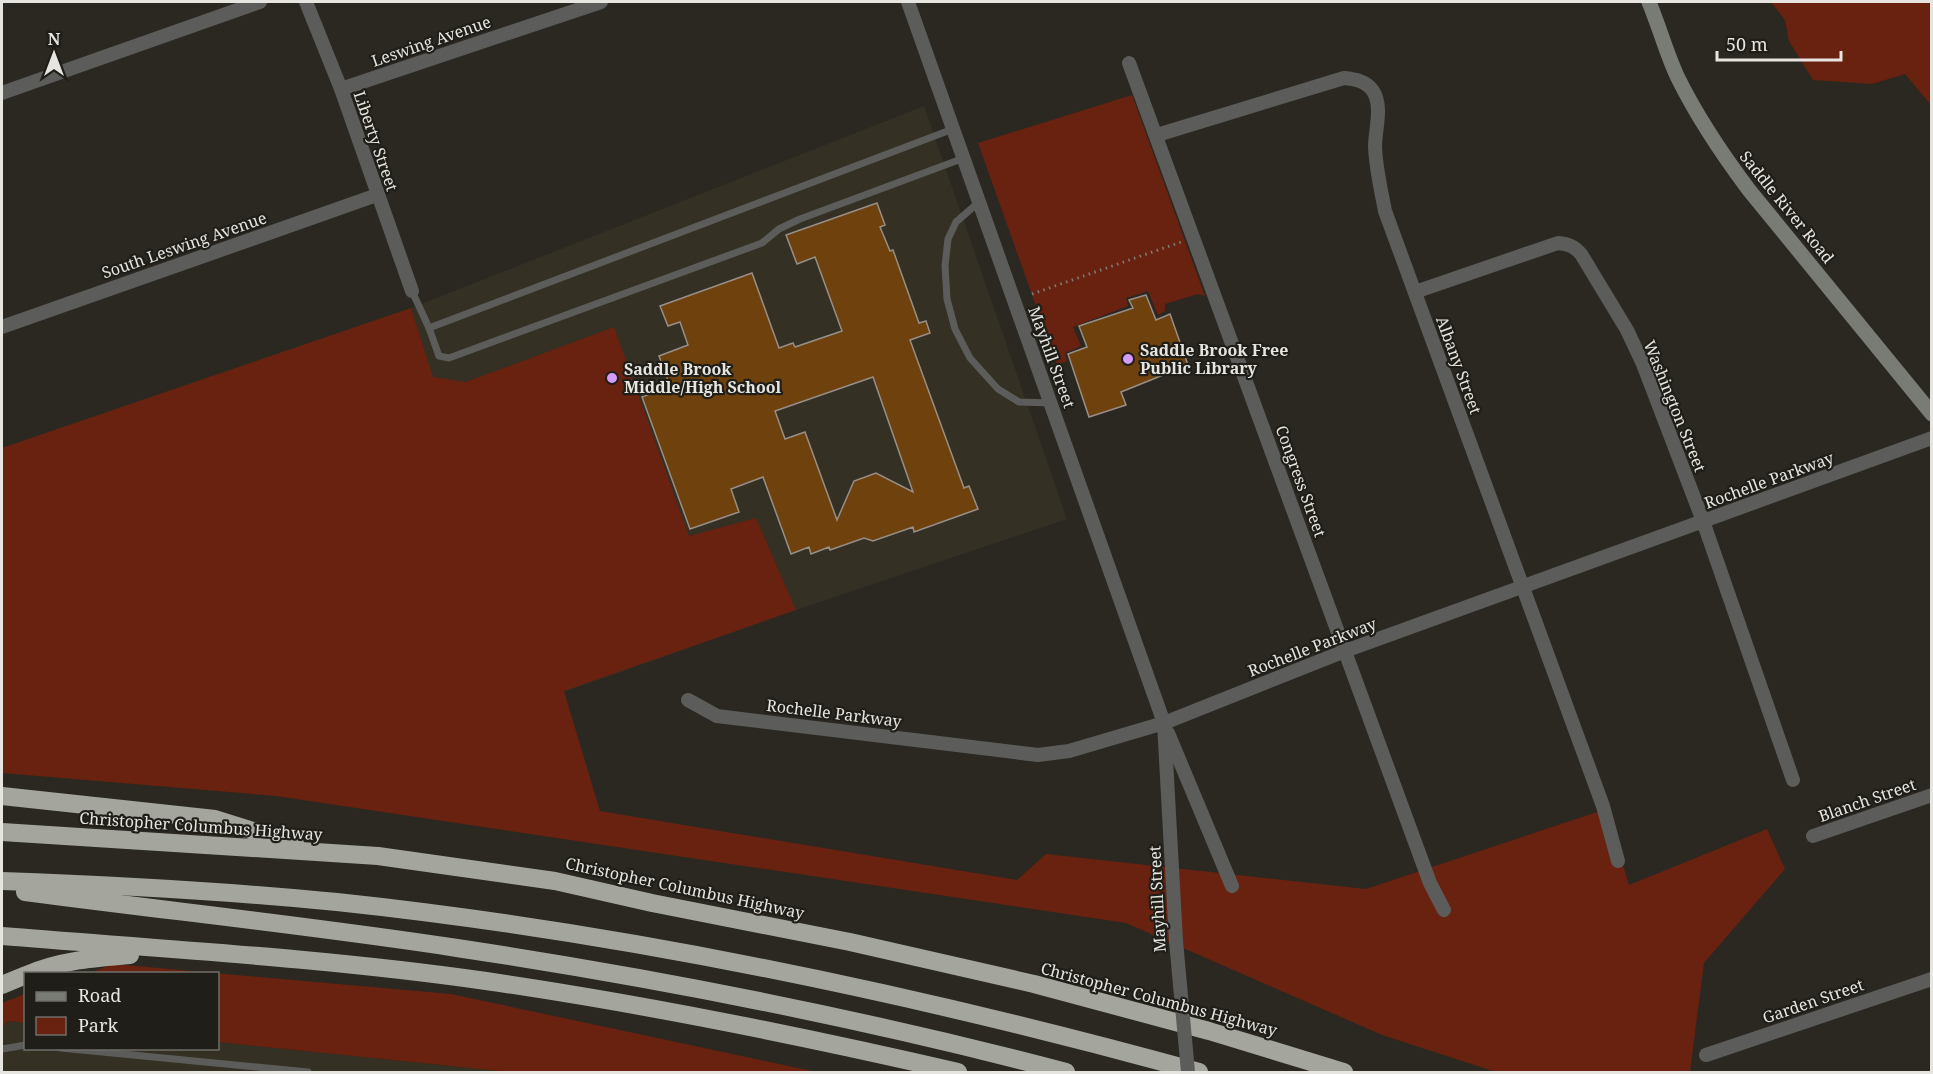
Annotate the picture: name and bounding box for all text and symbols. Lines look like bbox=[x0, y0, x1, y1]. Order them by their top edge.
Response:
street label: Leswing Avenue bbox=[368, 10, 494, 72]
north arrow bbox=[24, 24, 84, 84]
scale bar bbox=[1717, 24, 1842, 62]
text: N bbox=[48, 28, 61, 50]
text: 50 m bbox=[1726, 32, 1768, 56]
street label: Liberty Street bbox=[349, 88, 404, 194]
street label: Saddle River Road bbox=[1735, 146, 1839, 268]
street label: South Leswing Avenue bbox=[99, 206, 269, 284]
street label: Mayhill Street bbox=[1023, 303, 1081, 411]
street label: Albany Street bbox=[1431, 313, 1487, 417]
street label: Washington Street bbox=[1639, 337, 1712, 475]
place label: Saddle Brook Free Public Library bbox=[1140, 339, 1288, 379]
marker: Saddle Brook Free Public Library bbox=[1121, 352, 1135, 366]
place label: Saddle Brook Middle/High School bbox=[624, 358, 782, 398]
marker: Saddle Brook Middle/High School bbox=[605, 371, 619, 385]
street label: Congress Street bbox=[1271, 422, 1332, 540]
street label: Rochelle Parkway bbox=[1701, 446, 1838, 514]
street label: Rochelle Parkway bbox=[1245, 612, 1380, 682]
street label: Rochelle Parkway bbox=[765, 694, 904, 732]
street label: Blanch Street bbox=[1815, 773, 1919, 827]
street label: Christopher Columbus Highway bbox=[79, 807, 324, 846]
street label: Mayhill Street bbox=[1143, 845, 1171, 953]
street label: Christopher Columbus Highway bbox=[564, 852, 807, 924]
street label: Christopher Columbus Highway bbox=[1038, 957, 1280, 1041]
legend bbox=[24, 972, 219, 1050]
street label: Garden Street bbox=[1760, 973, 1867, 1029]
text: Road bbox=[78, 983, 121, 1007]
text: Park bbox=[78, 1013, 118, 1037]

